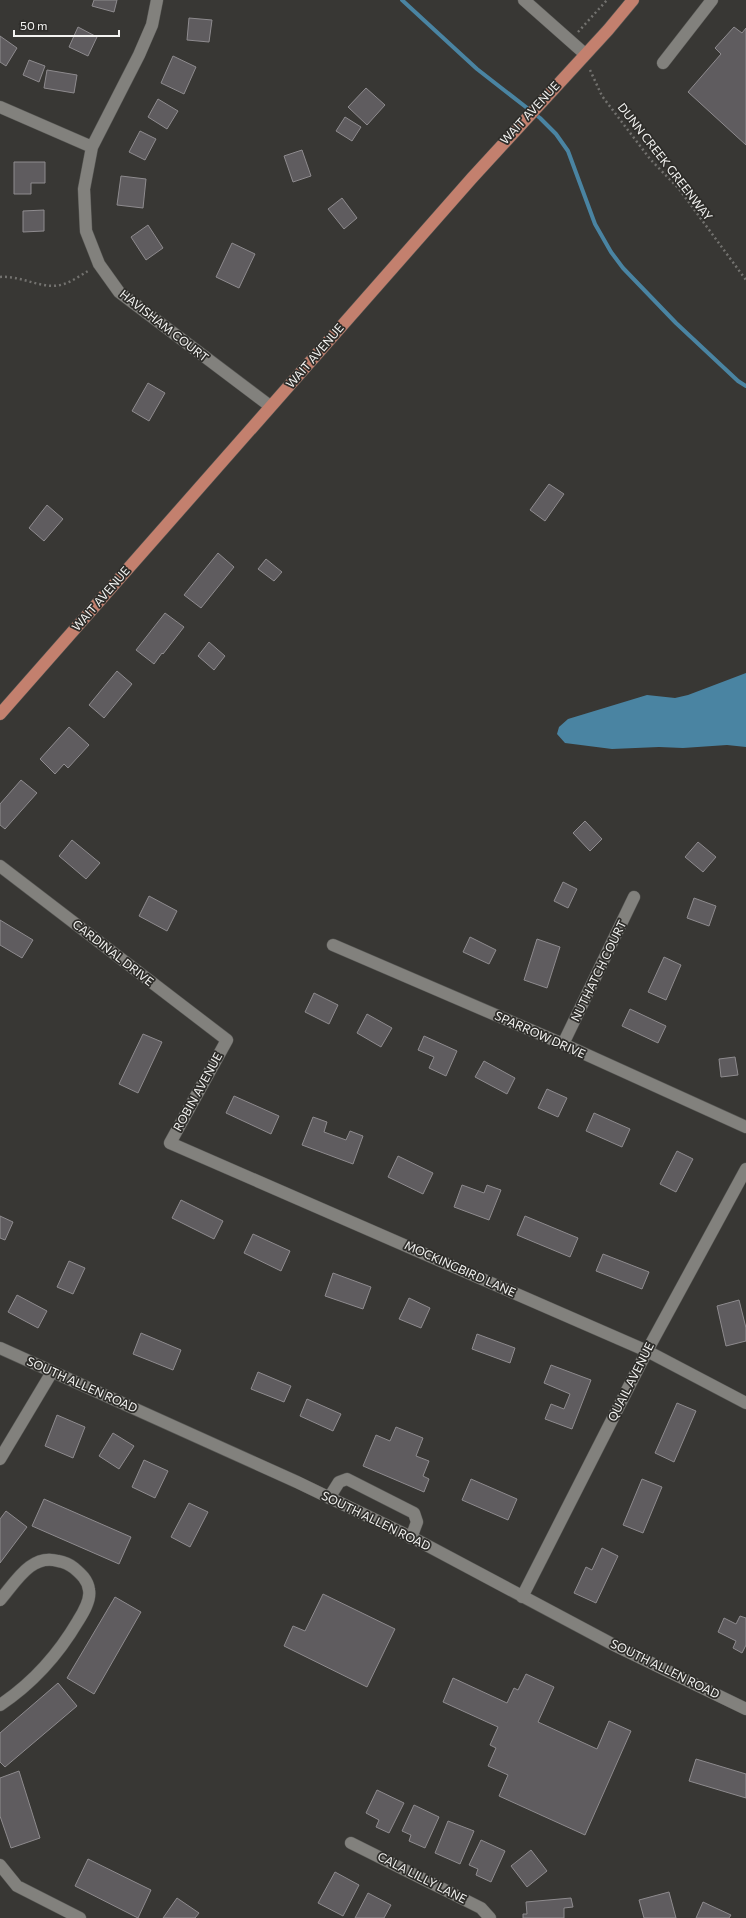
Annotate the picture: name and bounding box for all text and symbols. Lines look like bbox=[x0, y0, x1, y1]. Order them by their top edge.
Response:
scale bar bbox=[14, 12, 119, 38]
text: 50 m bbox=[20, 18, 48, 32]
street label: WAIT AVENUE bbox=[497, 78, 562, 147]
street label: DUNN CREEK GREENWAY bbox=[616, 100, 716, 223]
street label: HAVISHAM COURT bbox=[118, 286, 212, 364]
street label: WAIT AVENUE bbox=[282, 320, 346, 390]
street label: WAIT AVENUE bbox=[68, 563, 132, 633]
street label: CARDINAL DRIVE bbox=[70, 916, 157, 988]
street label: NUTHATCH COURT bbox=[568, 917, 629, 1023]
street label: SPARROW DRIVE bbox=[493, 1008, 588, 1060]
street label: ROBIN AVENUE bbox=[170, 1050, 225, 1133]
street label: MOCKINGBIRD LANE bbox=[403, 1237, 518, 1299]
street label: QUAIL AVENUE bbox=[604, 1340, 656, 1423]
street label: SOUTH ALLEN ROAD bbox=[25, 1353, 140, 1415]
street label: SOUTH ALLEN ROAD bbox=[320, 1488, 433, 1553]
street label: SOUTH ALLEN ROAD bbox=[609, 1636, 722, 1701]
street label: CALA LILLY LANE bbox=[376, 1849, 469, 1906]

